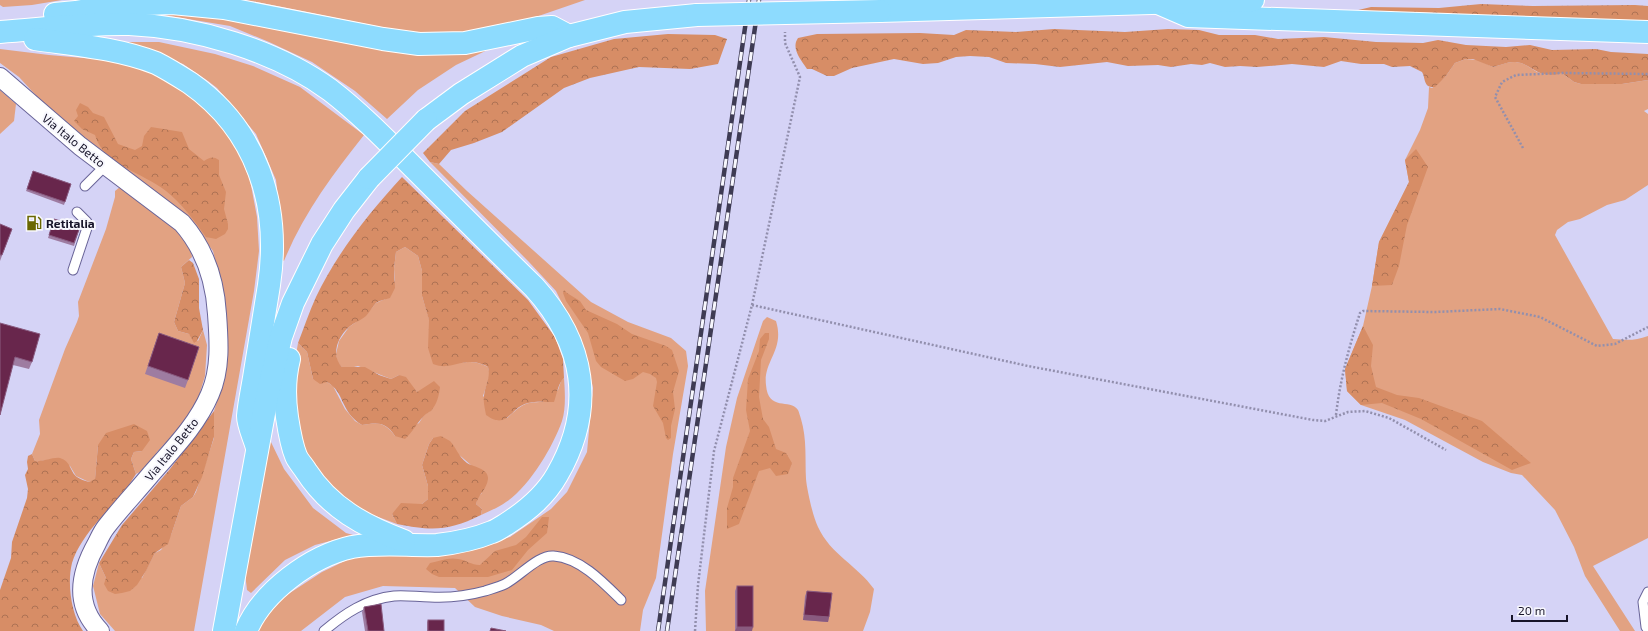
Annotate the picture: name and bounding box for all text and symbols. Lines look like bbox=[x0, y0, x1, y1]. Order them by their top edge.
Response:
street label: Via Italo Betto bbox=[40, 110, 108, 170]
fuel station icon: Retitalia bbox=[25, 214, 43, 232]
place label: Retitalia bbox=[46, 216, 95, 230]
street label: Via Italo Betto bbox=[141, 415, 201, 483]
scale bar bbox=[1512, 597, 1567, 623]
text: 20 m bbox=[1518, 603, 1545, 617]

